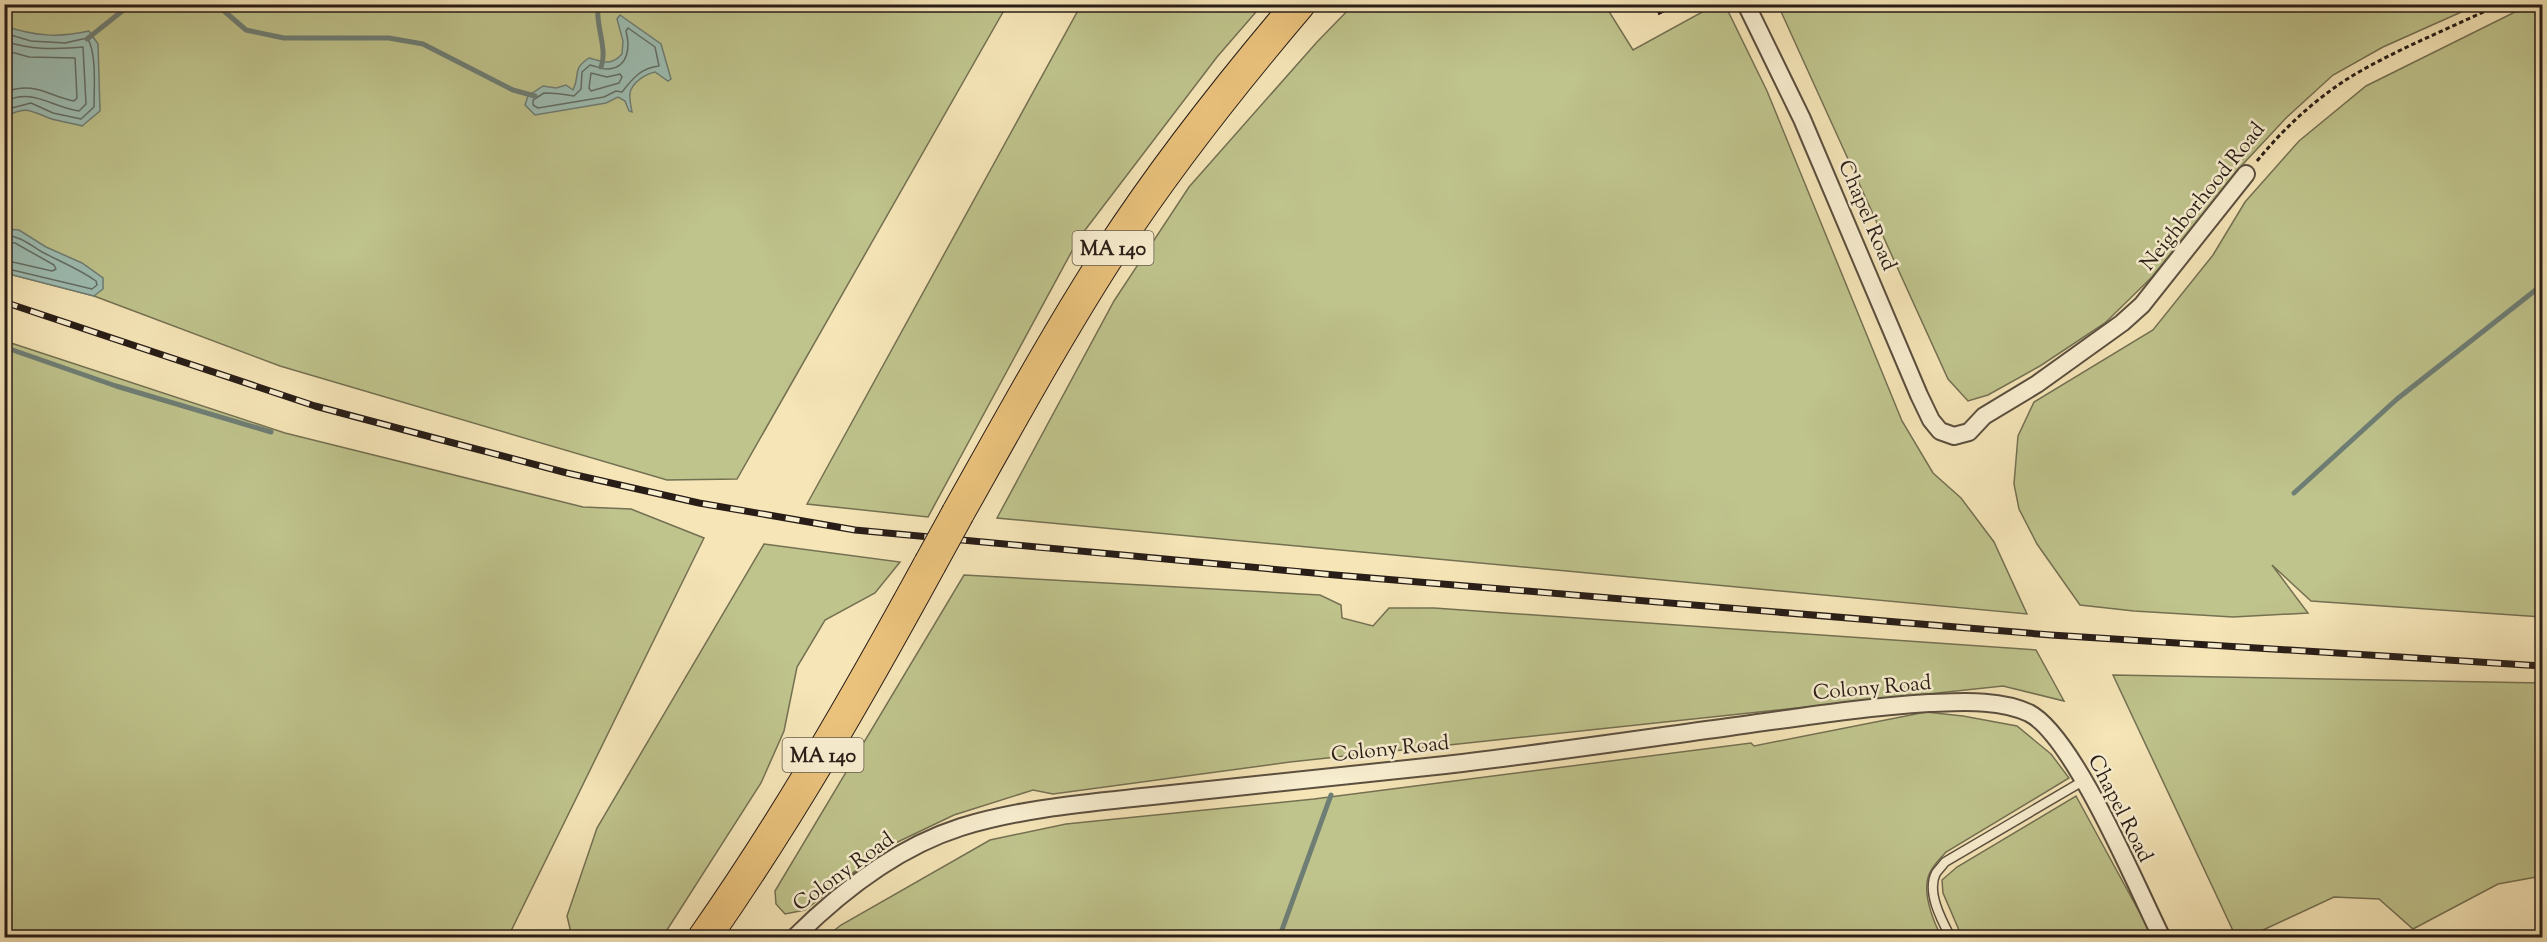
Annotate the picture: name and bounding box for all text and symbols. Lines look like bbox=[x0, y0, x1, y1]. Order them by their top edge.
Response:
street label: Neighborhood Road bbox=[2134, 116, 2273, 278]
street label: Chapel Road bbox=[1829, 156, 1903, 276]
road number: MA 140 bbox=[1072, 231, 1154, 265]
street label: Colony Road bbox=[1812, 669, 1933, 709]
street label: Colony Road bbox=[1330, 729, 1451, 771]
road number: MA 140 bbox=[782, 738, 864, 772]
street label: Chapel Road bbox=[2079, 750, 2159, 868]
street label: Colony Road bbox=[787, 825, 901, 920]

